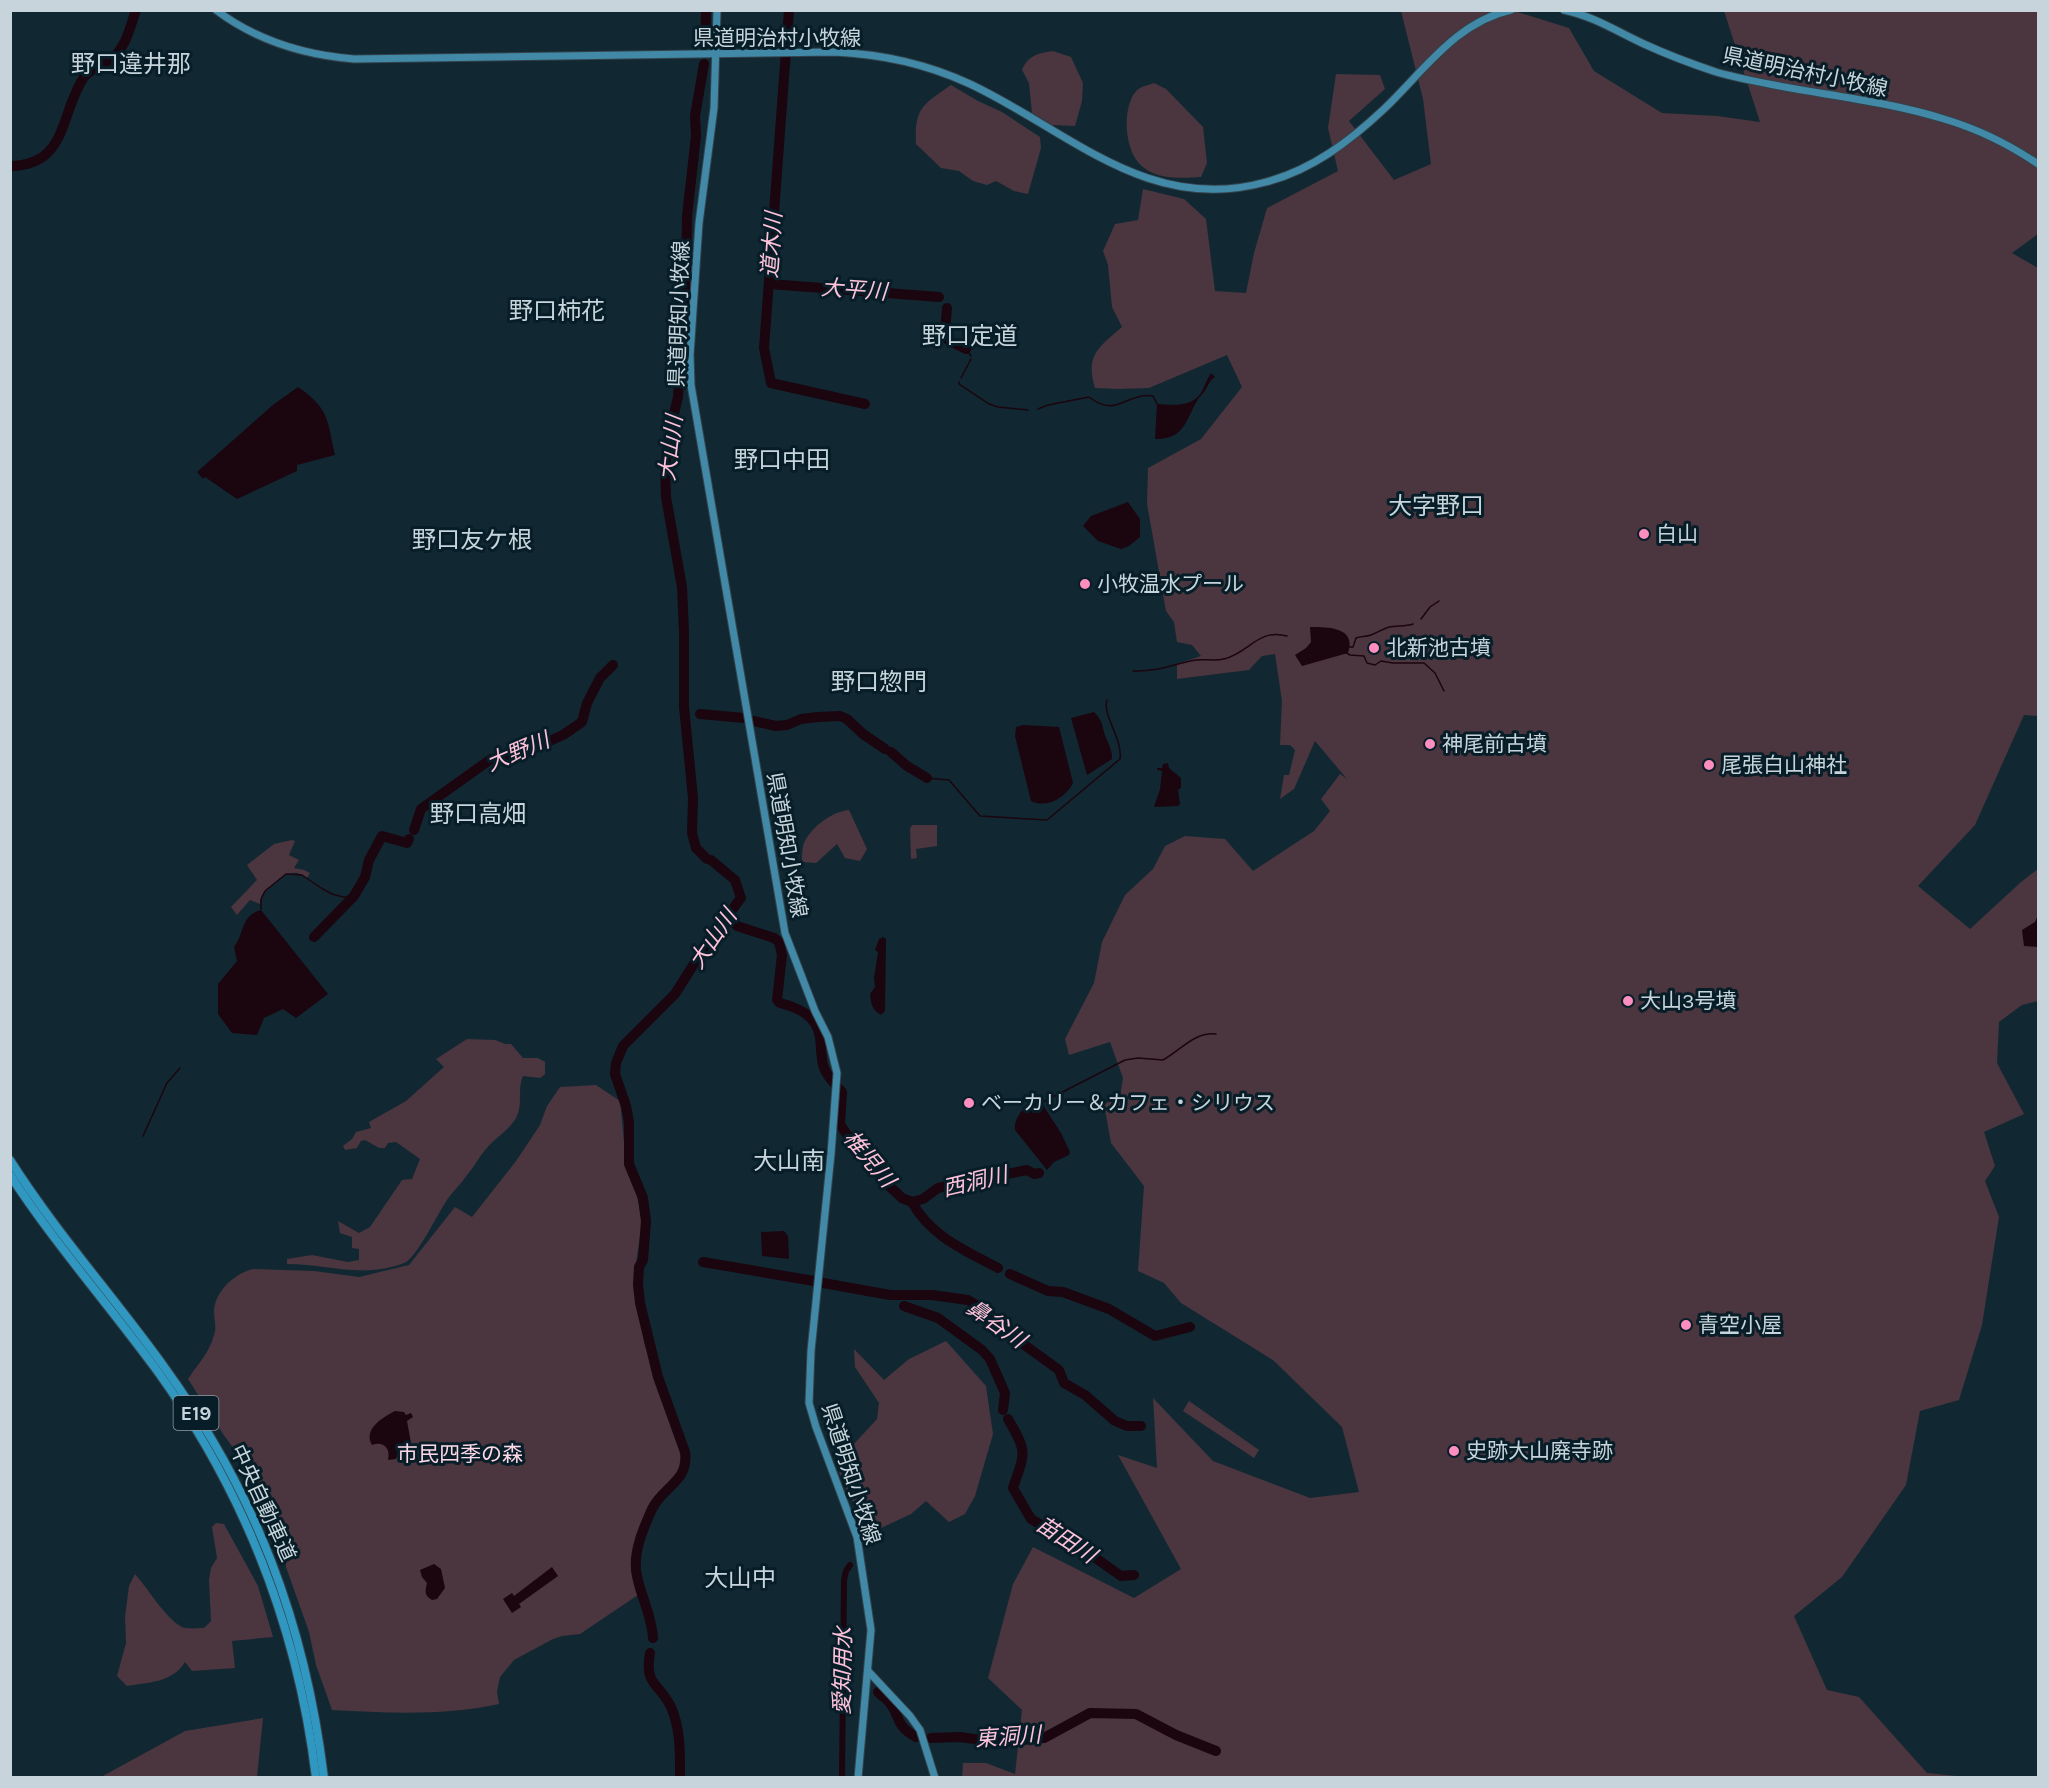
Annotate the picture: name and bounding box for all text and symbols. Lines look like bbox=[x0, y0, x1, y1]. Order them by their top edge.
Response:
street label: 県道明治村小牧線 bbox=[693, 26, 861, 50]
street label: 県道明治村小牧線 bbox=[1720, 43, 1890, 101]
district label: 野口違井那 bbox=[71, 50, 191, 78]
water label: 道木川 bbox=[757, 209, 787, 279]
street label: 県道明知小牧線 bbox=[664, 240, 694, 388]
water label: 大平川 bbox=[820, 275, 890, 305]
district label: 野口柿花 bbox=[509, 297, 605, 325]
district label: 野口定道 bbox=[922, 322, 1018, 350]
water label: 大山川 bbox=[654, 412, 688, 482]
district label: 野口中田 bbox=[734, 446, 830, 474]
district label: 大字野口 bbox=[1388, 492, 1484, 520]
place label: 白山 bbox=[1656, 522, 1698, 546]
district label: 野口友ケ根 bbox=[412, 526, 532, 554]
marker: 白山 bbox=[1637, 527, 1651, 541]
place label: 小牧温水プール bbox=[1097, 572, 1244, 596]
marker: 小牧温水プール bbox=[1078, 577, 1092, 591]
place label: 北新池古墳 bbox=[1386, 636, 1491, 660]
marker: 北新池古墳 bbox=[1367, 641, 1381, 655]
district label: 野口惣門 bbox=[831, 668, 927, 696]
water label: 大野川 bbox=[483, 726, 555, 777]
place label: 神尾前古墳 bbox=[1442, 732, 1547, 756]
marker: 神尾前古墳 bbox=[1423, 737, 1437, 751]
place label: 尾張白山神社 bbox=[1721, 753, 1847, 777]
marker: 尾張白山神社 bbox=[1702, 758, 1716, 772]
street label: 県道明知小牧線 bbox=[762, 771, 812, 919]
district label: 野口高畑 bbox=[430, 800, 526, 828]
water label: 大山川 bbox=[684, 903, 743, 974]
place label: 大山3号墳 bbox=[1640, 989, 1736, 1013]
marker: 大山3号墳 bbox=[1621, 994, 1635, 1008]
place label: ベーカリー＆カフェ・シリウス bbox=[981, 1091, 1275, 1115]
marker: ベーカリー＆カフェ・シリウス bbox=[962, 1096, 976, 1110]
water label: 椎児川 bbox=[838, 1125, 901, 1194]
district label: 大山南 bbox=[753, 1147, 825, 1175]
water label: 西洞川 bbox=[940, 1161, 1012, 1202]
water label: 鼻谷川 bbox=[962, 1294, 1032, 1355]
place label: 青空小屋 bbox=[1698, 1313, 1782, 1337]
marker: 青空小屋 bbox=[1679, 1318, 1693, 1332]
road number: E19 bbox=[174, 1396, 218, 1430]
street label: 県道明知小牧線 bbox=[817, 1400, 885, 1548]
place label: 史跡大山廃寺跡 bbox=[1466, 1439, 1613, 1463]
street label: 中央自動車道 bbox=[225, 1441, 301, 1565]
park label: 市民四季の森 bbox=[397, 1442, 523, 1466]
marker: 史跡大山廃寺跡 bbox=[1447, 1444, 1461, 1458]
water label: 苗田川 bbox=[1031, 1511, 1102, 1570]
district label: 大山中 bbox=[704, 1564, 776, 1592]
water label: 愛知用水 bbox=[829, 1625, 857, 1715]
water label: 東洞川 bbox=[974, 1722, 1044, 1752]

